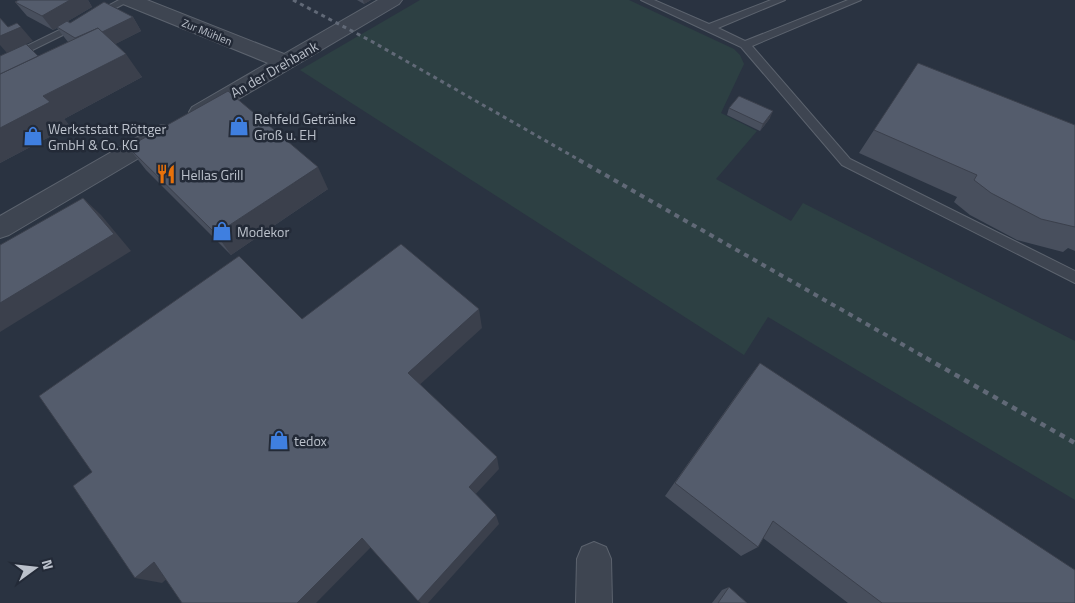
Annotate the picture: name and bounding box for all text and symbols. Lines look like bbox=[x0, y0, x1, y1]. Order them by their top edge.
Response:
street label: Zur Mühlen bbox=[180, 15, 235, 49]
street label: An der Drehbank bbox=[226, 35, 322, 103]
place label: Rehfeld Getränke Groß u. EH bbox=[254, 108, 356, 145]
shop icon: Rehfeld Getränke Groß u. EH bbox=[228, 115, 250, 137]
place label: Werkststatt Röttger GmbH & Co. KG bbox=[48, 118, 166, 155]
shop icon: Werkststatt Röttger GmbH & Co. KG bbox=[22, 125, 44, 147]
restaurant icon: Hellas Grill bbox=[155, 163, 177, 185]
place label: Hellas Grill bbox=[181, 164, 244, 185]
shop icon: Modekor bbox=[211, 220, 233, 242]
place label: Modekor bbox=[237, 221, 289, 242]
shop icon: tedox bbox=[268, 429, 290, 451]
place label: tedox bbox=[294, 430, 328, 451]
north arrow bbox=[10, 543, 60, 593]
text: N bbox=[37, 557, 59, 572]

